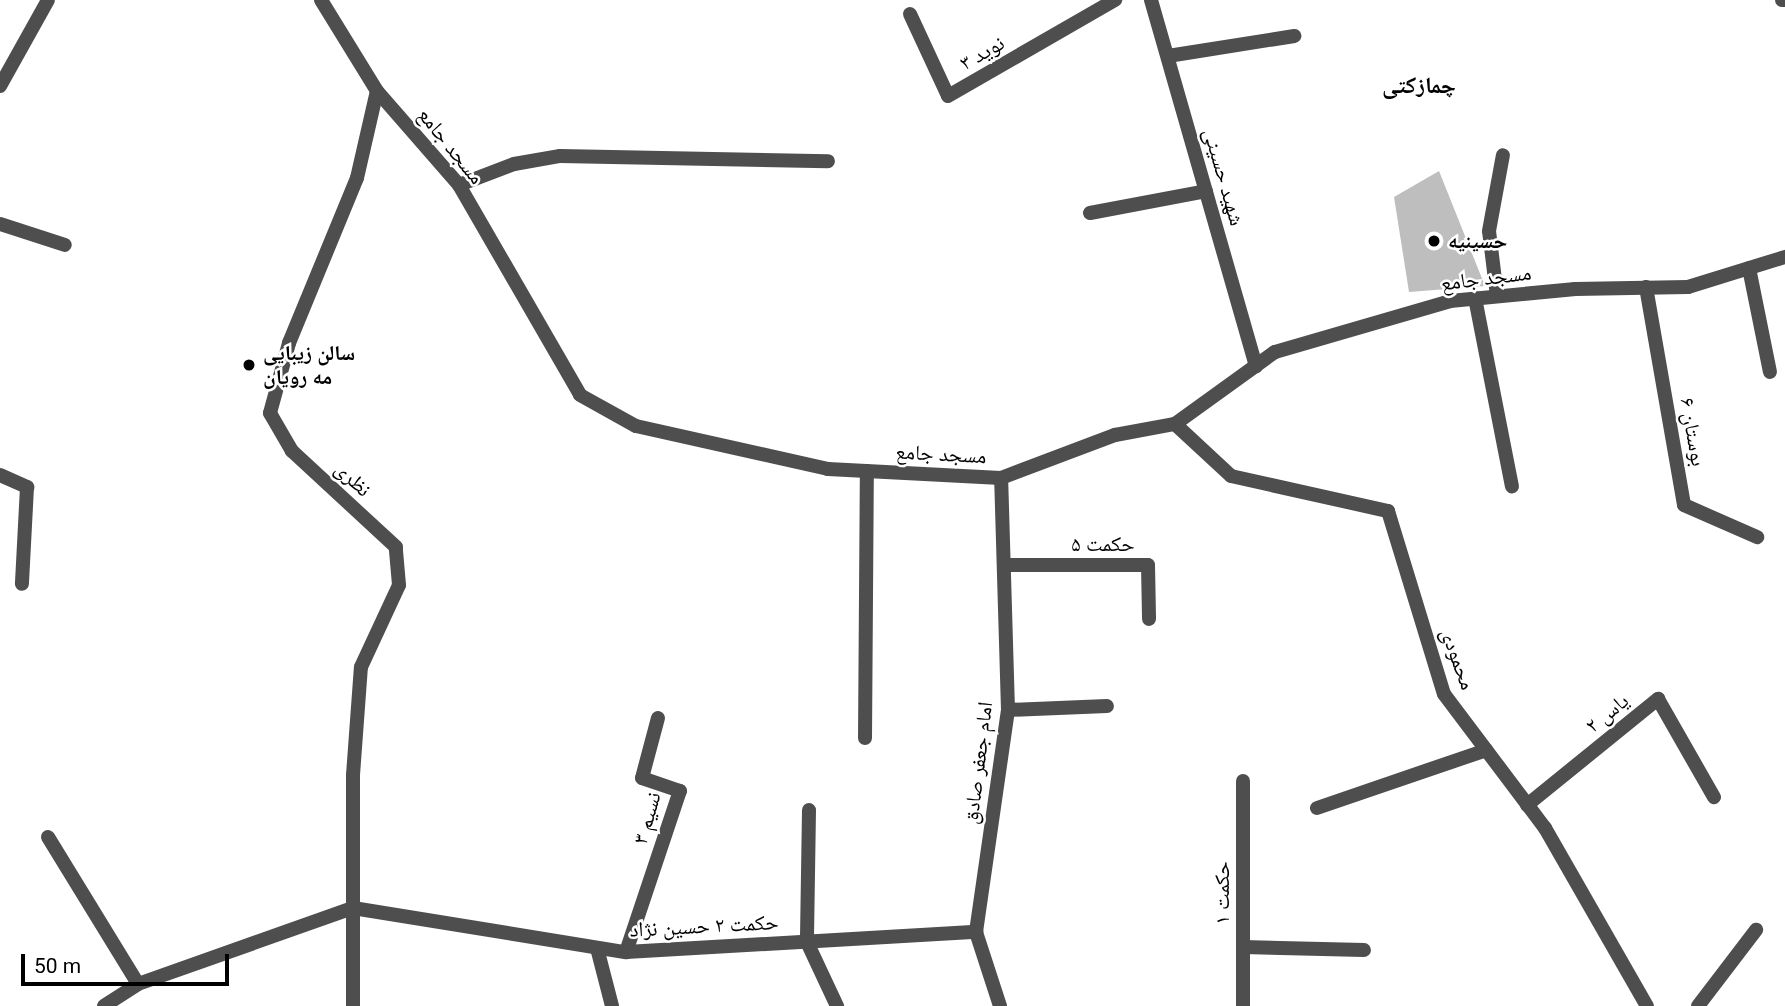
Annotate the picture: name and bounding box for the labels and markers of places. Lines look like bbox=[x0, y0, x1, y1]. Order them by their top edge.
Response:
place label: حسینیه bbox=[1448, 228, 1507, 254]
marker: حسینیه bbox=[1426, 233, 1442, 249]
place label: سالن زیبایی مه رویان bbox=[263, 340, 355, 390]
marker: سالن زیبایی مه رویان bbox=[241, 357, 257, 373]

